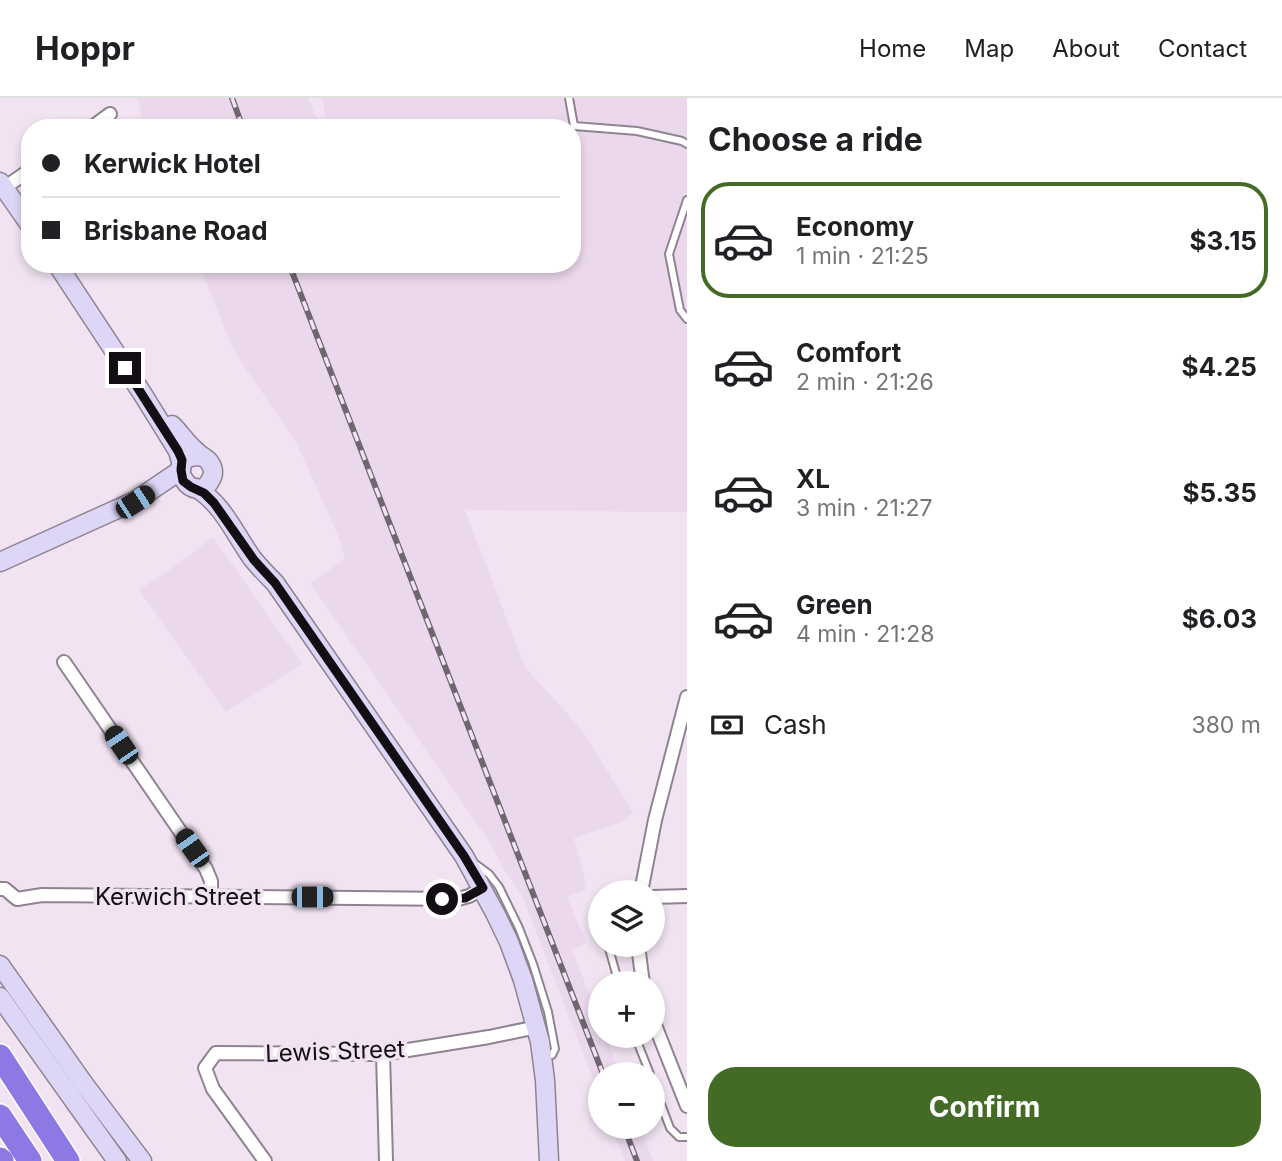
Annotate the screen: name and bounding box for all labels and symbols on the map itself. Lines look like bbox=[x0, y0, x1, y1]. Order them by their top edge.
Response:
route end bbox=[109, 352, 141, 384]
car bbox=[112, 482, 159, 522]
car bbox=[101, 722, 142, 768]
car bbox=[172, 825, 213, 871]
street label: Kerwich Street bbox=[95, 882, 261, 911]
route start bbox=[426, 883, 458, 915]
car bbox=[292, 887, 334, 908]
street label: Lewis Street bbox=[265, 1034, 405, 1068]

